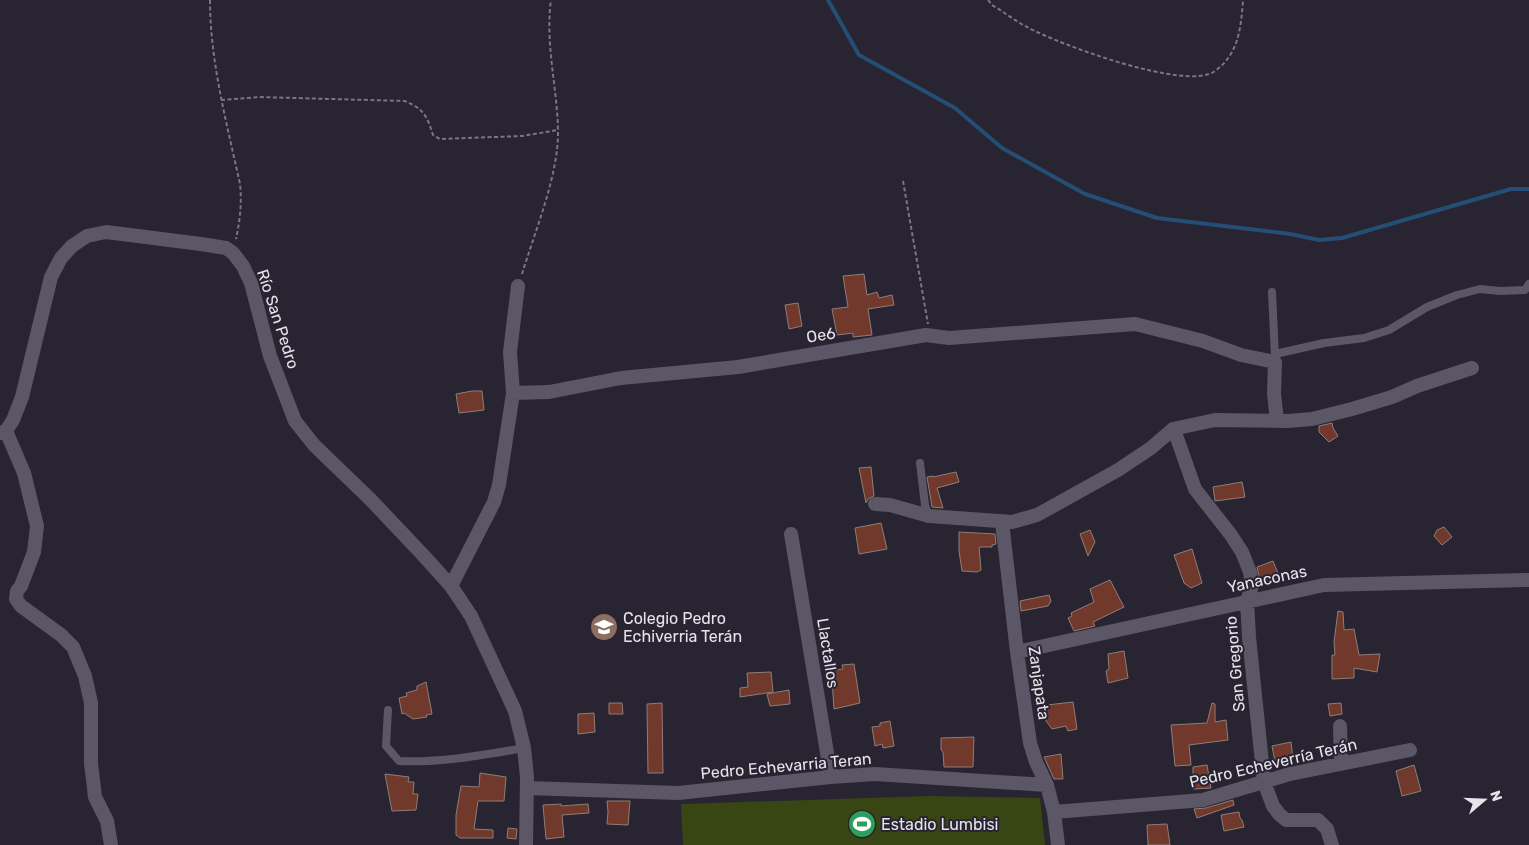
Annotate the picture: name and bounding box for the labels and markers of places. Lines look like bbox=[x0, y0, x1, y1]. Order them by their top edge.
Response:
place label: Colegio Pedro Echiverria Terán bbox=[623, 609, 742, 646]
school or university icon: Colegio Pedro Echiverria Terán bbox=[589, 612, 619, 642]
sports icon: Estadio Lumbisi bbox=[847, 809, 877, 839]
place label: Estadio Lumbisi bbox=[881, 815, 998, 834]

